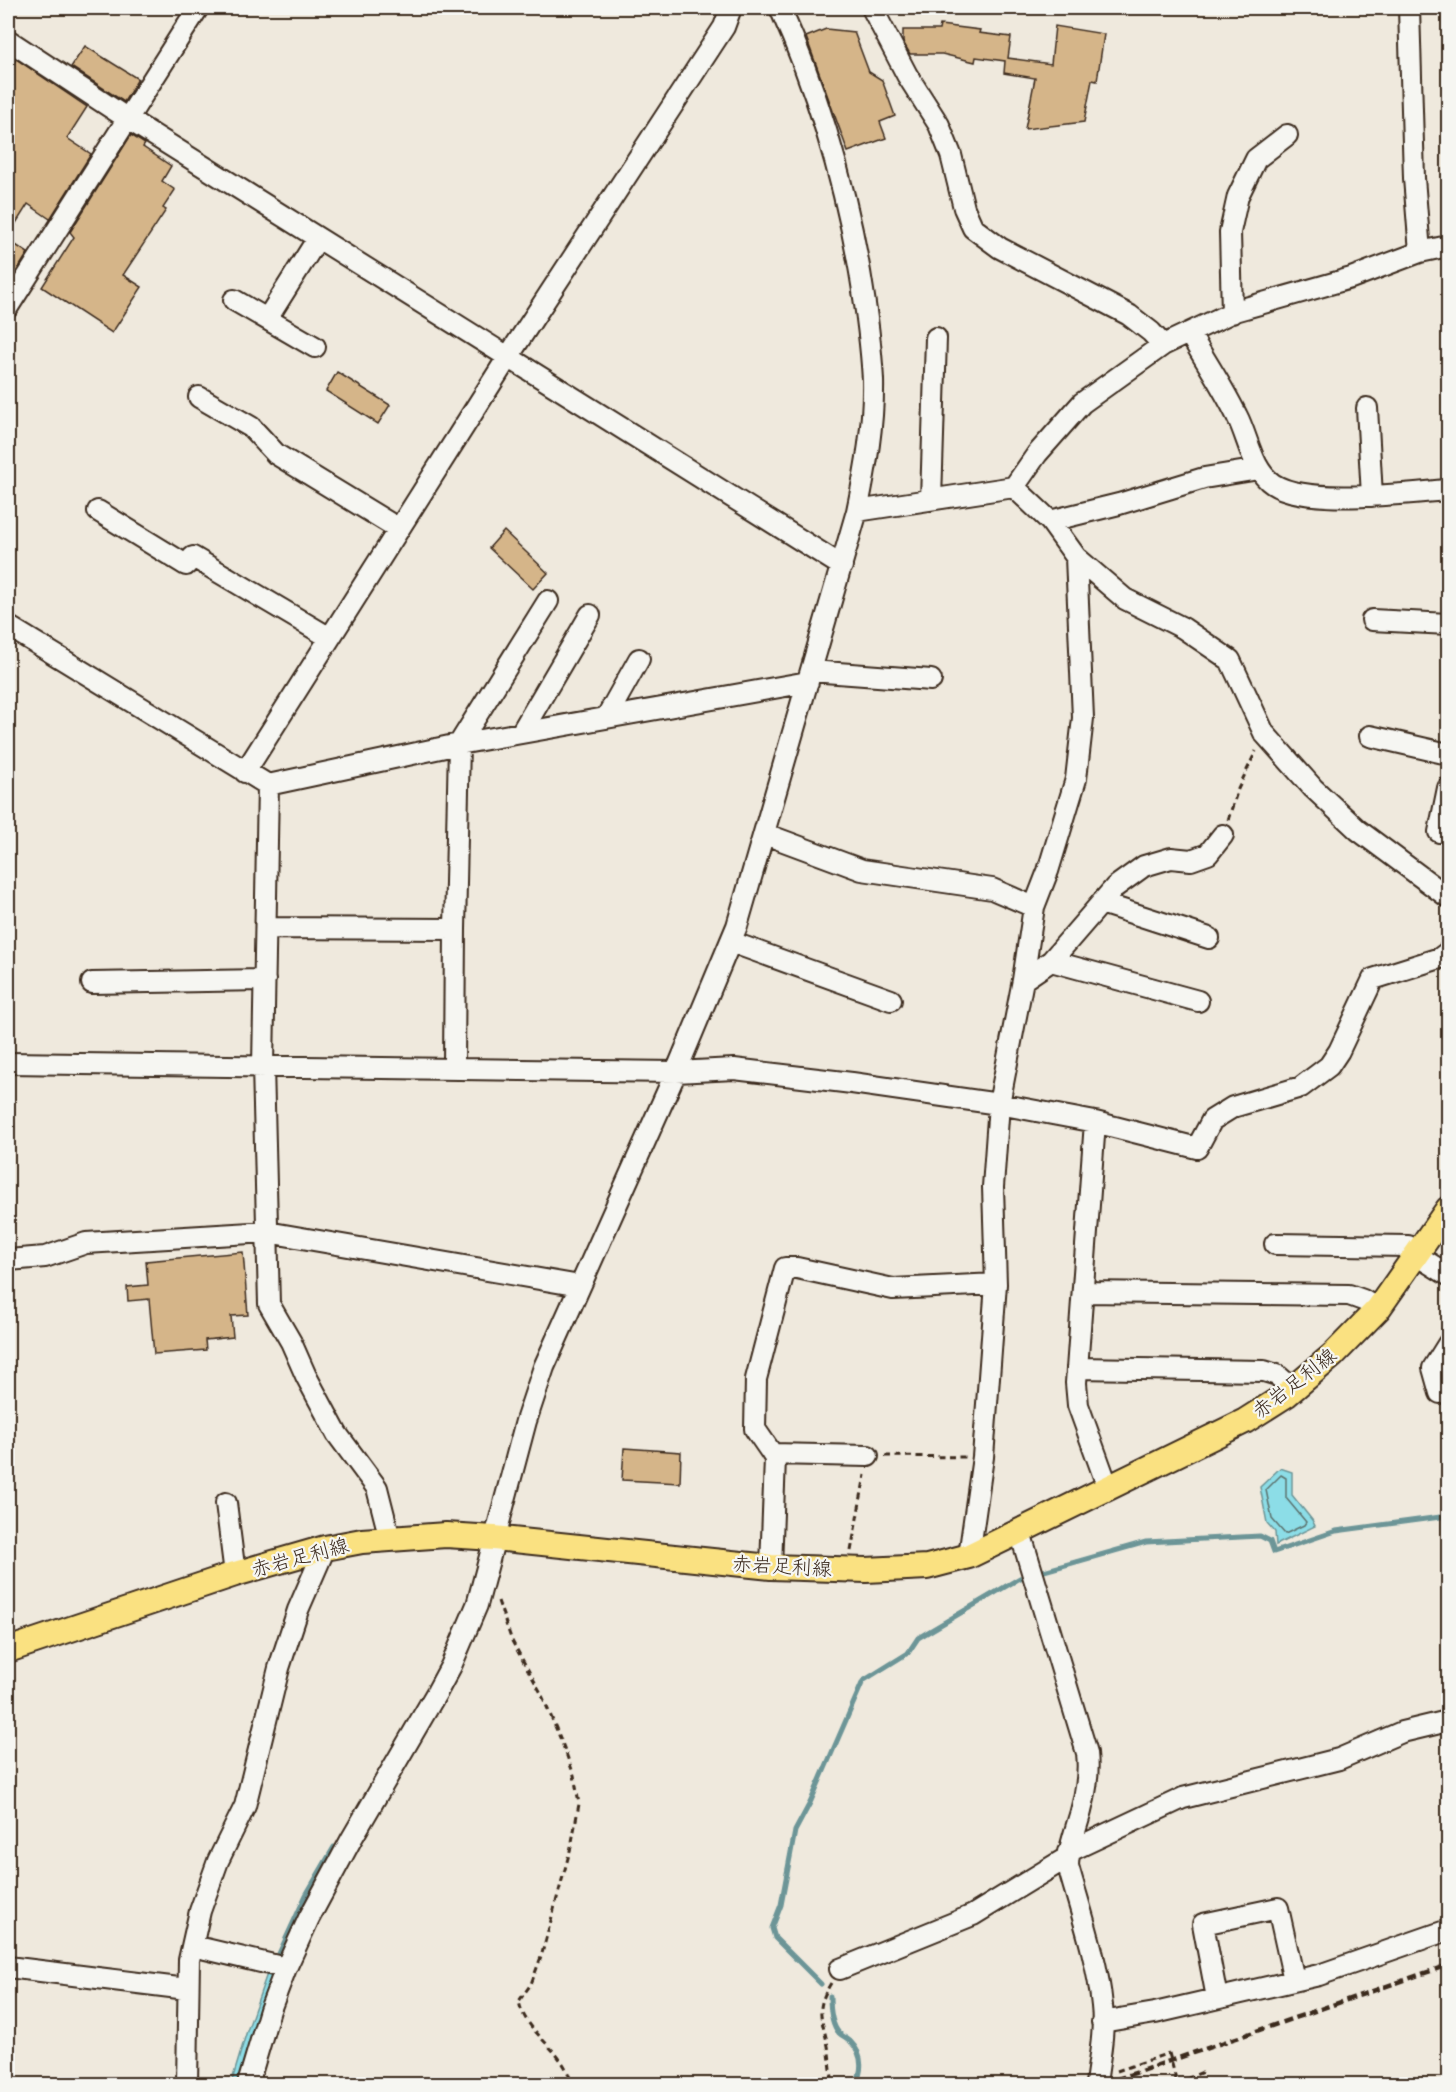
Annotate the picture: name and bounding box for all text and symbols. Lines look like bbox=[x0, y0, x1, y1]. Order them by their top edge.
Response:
street label: 赤岩足利線 bbox=[1247, 1343, 1341, 1423]
street label: 赤岩足利線 bbox=[249, 1532, 351, 1582]
street label: 赤岩足利線 bbox=[731, 1551, 833, 1581]

